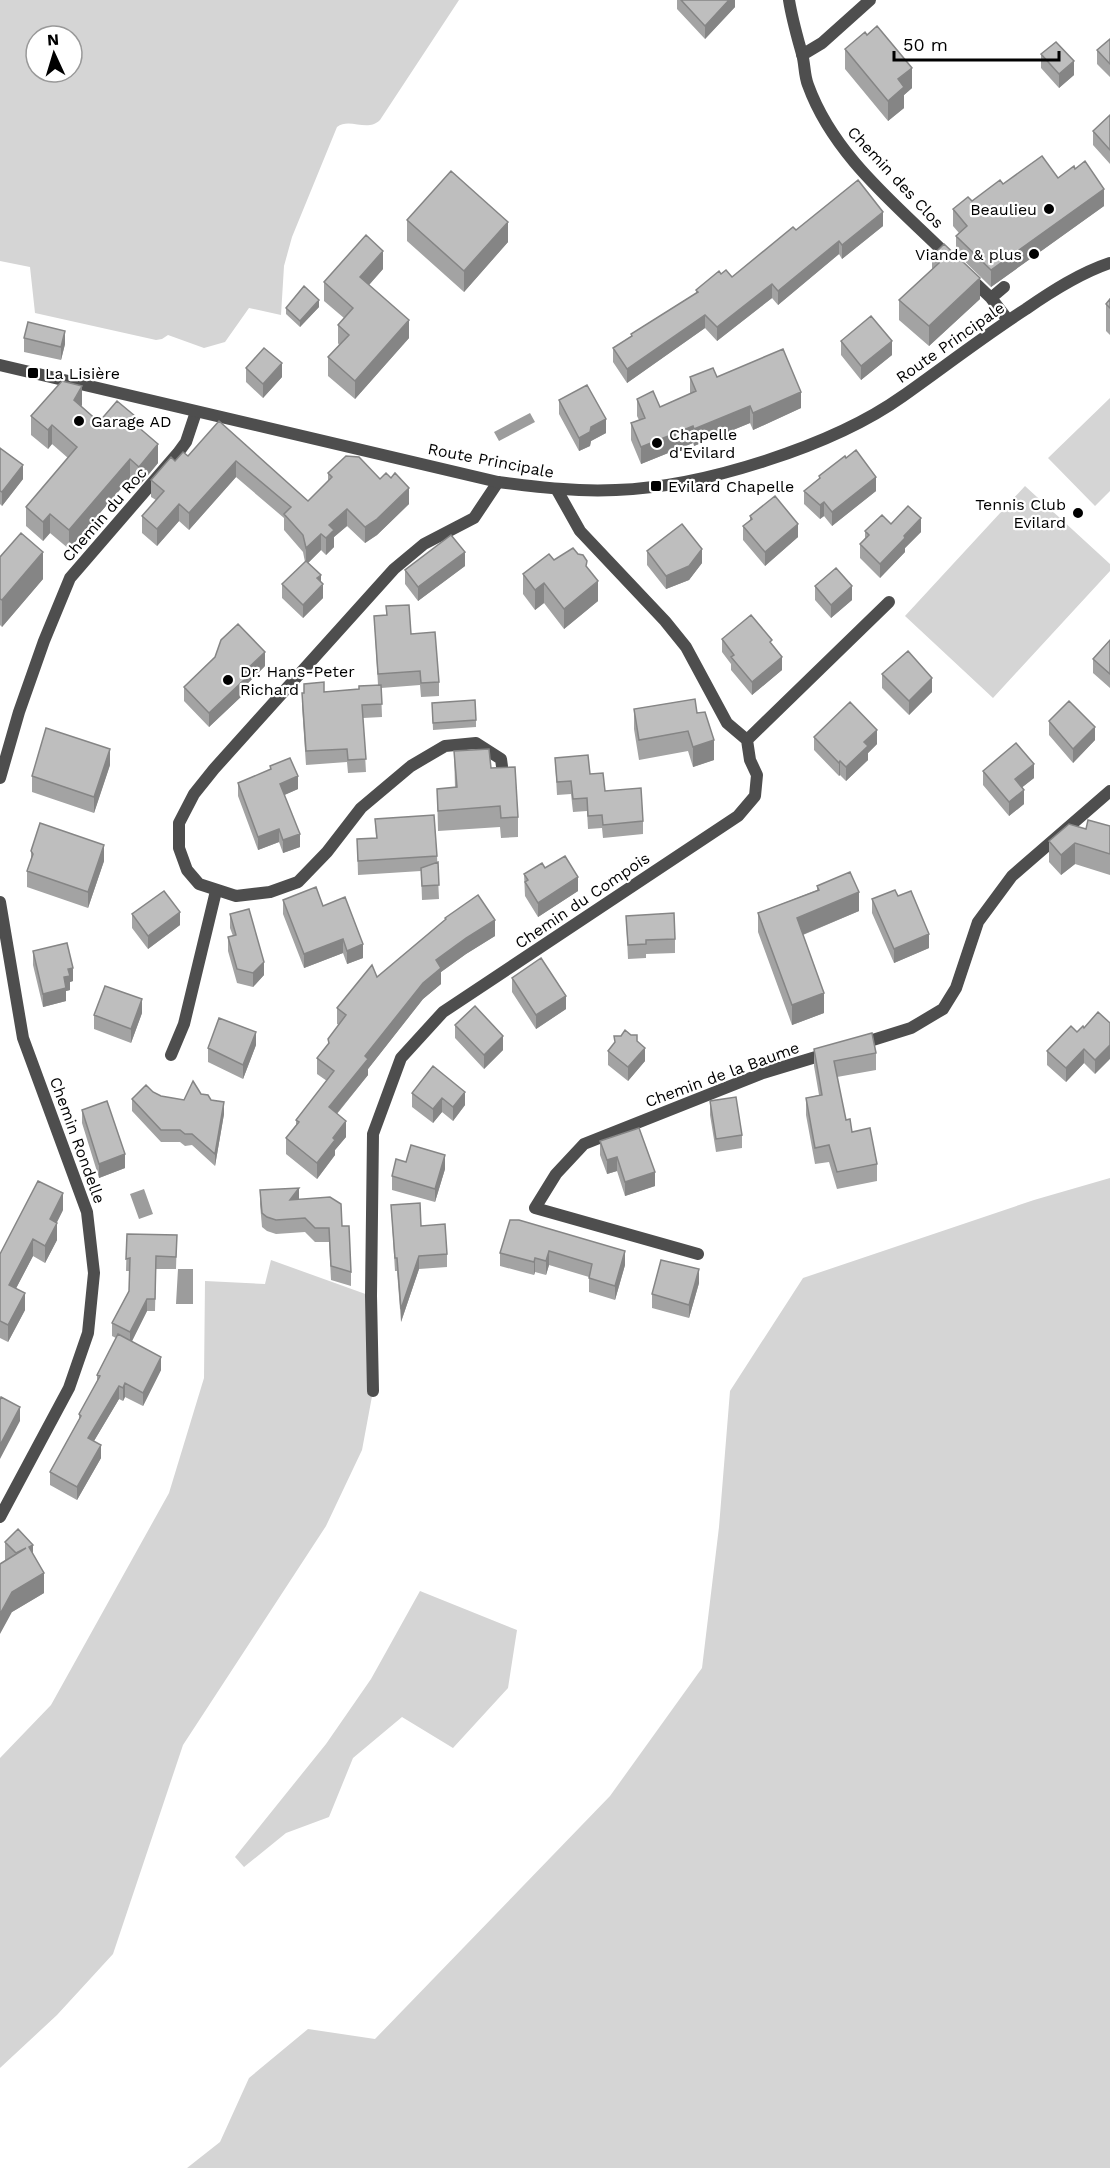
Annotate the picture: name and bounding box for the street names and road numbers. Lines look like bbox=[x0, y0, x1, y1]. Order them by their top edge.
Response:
street label: Chemin des Clos bbox=[844, 123, 948, 232]
street label: Route Principale bbox=[892, 298, 1008, 387]
street label: Route Principale bbox=[426, 439, 556, 482]
street label: Chemin du Roc bbox=[58, 463, 151, 566]
street label: Chemin du Compois bbox=[511, 848, 653, 953]
street label: Chemin de la Baume bbox=[643, 1038, 802, 1111]
street label: Chemin Rondelle bbox=[46, 1074, 109, 1206]

